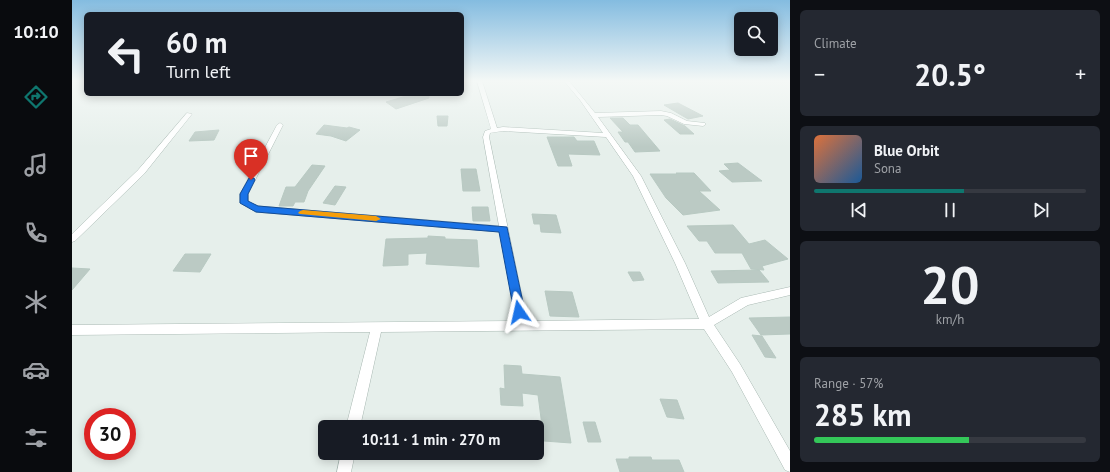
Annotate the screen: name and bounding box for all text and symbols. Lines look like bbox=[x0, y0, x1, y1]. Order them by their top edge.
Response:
map controls bbox=[734, 12, 778, 56]
button: search bbox=[734, 12, 778, 56]
text: 10:10 bbox=[13, 20, 59, 43]
text: 60 m bbox=[166, 24, 227, 61]
icon: left bbox=[100, 28, 152, 80]
text: Climate bbox=[814, 35, 857, 52]
text: 20.5° bbox=[914, 55, 986, 94]
text: Turn left bbox=[166, 60, 231, 83]
text: − bbox=[814, 60, 825, 88]
text: + bbox=[1075, 60, 1086, 88]
icon: directions bbox=[22, 83, 50, 111]
pin bbox=[234, 139, 268, 180]
text: Blue Orbit bbox=[874, 141, 939, 160]
icon: arrive bbox=[240, 145, 262, 167]
icon: music bbox=[22, 151, 50, 179]
text: Sona bbox=[874, 160, 901, 177]
icon: previous bbox=[848, 199, 870, 221]
icon: pause bbox=[939, 199, 961, 221]
icon: next bbox=[1030, 199, 1052, 221]
icon: phone bbox=[22, 219, 50, 247]
text: 20 bbox=[921, 251, 979, 318]
icon: climate bbox=[22, 288, 50, 316]
position arrow bbox=[498, 291, 540, 333]
text: km/h bbox=[936, 311, 964, 328]
icon: car bbox=[22, 356, 50, 384]
text: Range · 57% bbox=[814, 375, 883, 392]
text: 285 km bbox=[814, 395, 912, 434]
speed limit sign: 30 bbox=[84, 408, 136, 460]
icon: filters bbox=[22, 424, 50, 452]
text: 10:11 · 1 min · 270 m bbox=[362, 430, 500, 449]

